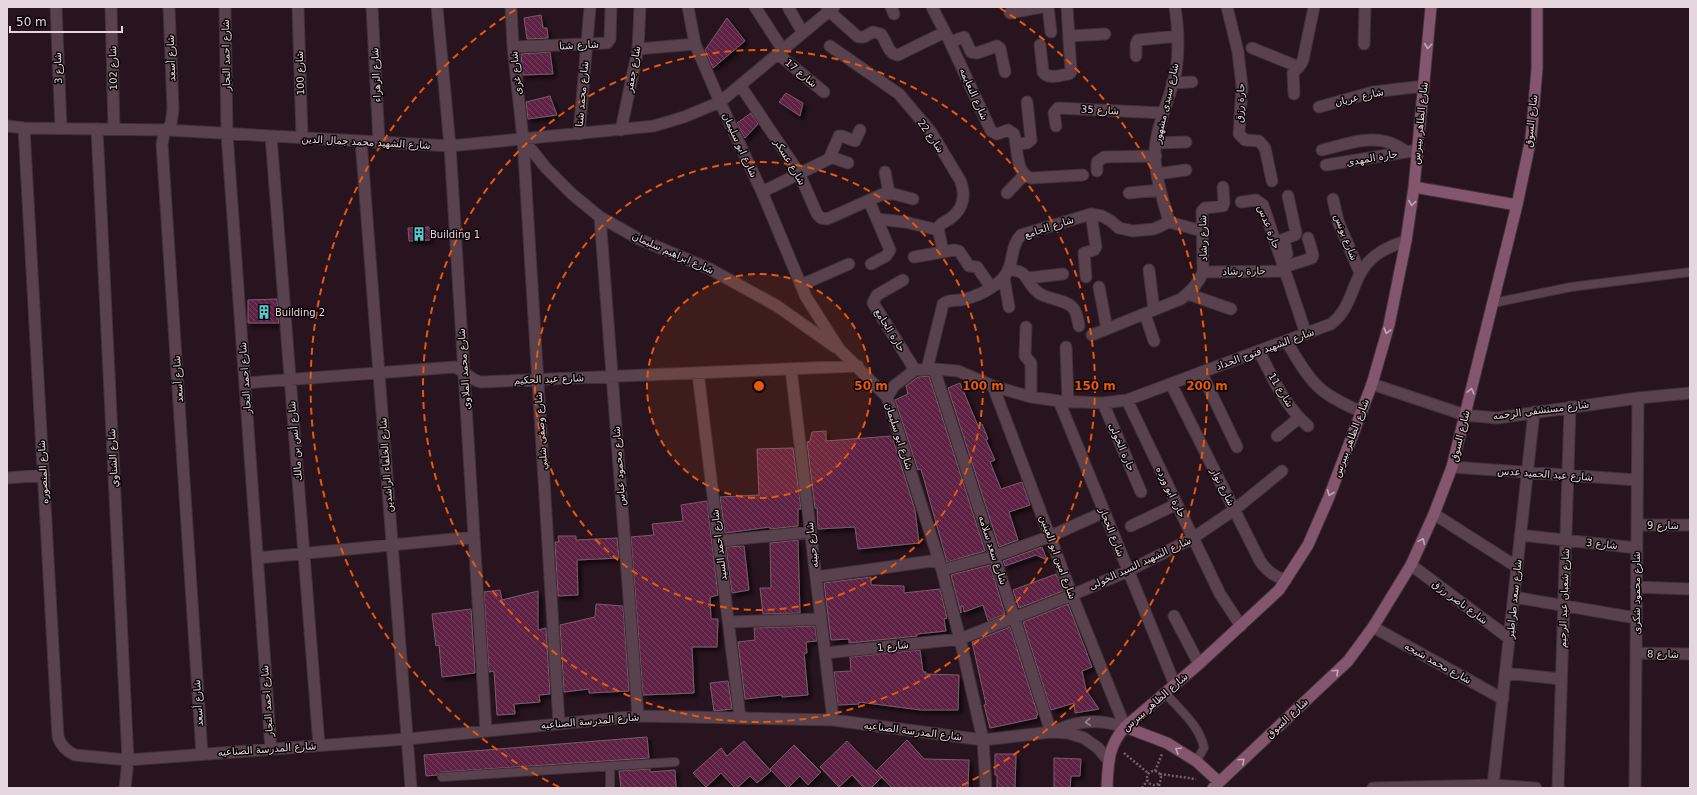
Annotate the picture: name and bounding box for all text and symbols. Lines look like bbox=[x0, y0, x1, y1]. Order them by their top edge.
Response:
scale bar bbox=[10, 8, 122, 34]
text: 50 m bbox=[16, 15, 47, 29]
street label: شارع احمد النجار bbox=[220, 19, 233, 92]
street label: شارع أسعد bbox=[164, 34, 178, 82]
street label: شارع شتا bbox=[559, 38, 599, 53]
one-way arrow bbox=[1423, 43, 1432, 49]
street label: شارع جعفر bbox=[623, 45, 643, 94]
street label: شارع 102 bbox=[107, 46, 120, 90]
street label: شارع الزهراء bbox=[369, 47, 384, 103]
street label: شارع غزى bbox=[508, 50, 525, 95]
street label: شارع 100 bbox=[294, 51, 307, 95]
street label: شارع 3 bbox=[52, 52, 65, 84]
street label: شارع 17 bbox=[782, 57, 819, 90]
street label: شارع محمد شتا bbox=[574, 61, 591, 127]
street label: شارع سيدى مشهور bbox=[1151, 62, 1182, 145]
street label: شارع النعايمه bbox=[957, 66, 990, 122]
street label: شارع الظاهر بيبرس bbox=[1410, 81, 1431, 165]
street label: حارة رزق bbox=[1233, 83, 1247, 123]
street label: شارع عريان bbox=[1333, 86, 1385, 109]
street label: شارع السوق bbox=[1523, 94, 1540, 148]
street label: شارع 35 bbox=[1081, 104, 1119, 117]
street label: شارع ابو سليمان bbox=[719, 111, 760, 180]
street label: شارع 22 bbox=[915, 117, 946, 155]
street label: شارع الشهيد محمد جمال الدين bbox=[301, 133, 431, 152]
street label: شارع عسكر bbox=[771, 136, 808, 187]
street label: حارة المهدى bbox=[1346, 148, 1399, 169]
one-way arrow bbox=[1408, 200, 1417, 206]
street label: حارة عدس bbox=[1256, 204, 1282, 250]
street label: شارع يونس bbox=[1331, 212, 1360, 262]
street label: شارع الجامع bbox=[1023, 214, 1075, 241]
street label: شارع رشاد bbox=[1197, 215, 1210, 261]
building icon: Building 1 bbox=[411, 226, 427, 242]
place label: Building 1 bbox=[430, 229, 480, 240]
street label: شارع ابراهيم سليمان bbox=[630, 230, 716, 277]
street label: حارة رشاد bbox=[1222, 265, 1266, 277]
building icon: Building 2 bbox=[256, 304, 272, 320]
place label: Building 2 bbox=[275, 307, 325, 318]
street label: حارة الجامع bbox=[872, 307, 908, 354]
street label: شارع الشهيد فتوح الحداد bbox=[1214, 326, 1316, 373]
one-way arrow bbox=[1383, 327, 1392, 334]
street label: شارع محمد الملاوى bbox=[456, 328, 473, 410]
street label: شارع احمد النجار bbox=[237, 342, 254, 415]
street label: شارع أسعد bbox=[170, 355, 186, 403]
street label: شارع 11 bbox=[1265, 371, 1296, 410]
street label: شارع عبد الحكيم bbox=[514, 372, 584, 387]
centre of rings bbox=[752, 379, 766, 393]
text: 50 m bbox=[854, 379, 888, 393]
text: 100 m bbox=[962, 379, 1004, 393]
text: 150 m bbox=[1074, 379, 1116, 393]
text: 200 m bbox=[1186, 379, 1228, 393]
one-way arrow bbox=[1466, 388, 1475, 395]
street label: شارع وصفى شلبي bbox=[533, 391, 550, 470]
street label: شارع الظاهر بيبرس bbox=[1331, 397, 1372, 479]
street label: شارع مستشفى الرحمه bbox=[1492, 399, 1590, 422]
street label: شارع أنس بن مالك bbox=[285, 400, 305, 482]
street label: شارع ابو سليمان bbox=[882, 401, 915, 471]
street label: شارع السوق bbox=[1448, 409, 1473, 463]
street label: شارع الخلفاء الراشدين bbox=[377, 417, 396, 513]
street label: حارة الخولى bbox=[1107, 421, 1137, 473]
street label: شارع محمود عباس bbox=[611, 426, 628, 506]
street label: شارع الشناوي bbox=[106, 428, 121, 488]
street label: شارع المنصوره bbox=[36, 440, 51, 504]
street label: حارة ابو ورده bbox=[1153, 465, 1188, 520]
street label: شارع نوار bbox=[1207, 465, 1237, 508]
street label: شارع عبد الحميد عدس bbox=[1497, 465, 1593, 484]
one-way arrow bbox=[1327, 489, 1335, 496]
street label: شارع الحجاز bbox=[1096, 505, 1127, 559]
street label: شارع احمد السيد bbox=[709, 509, 730, 581]
street label: شارع سعد سلامه bbox=[976, 514, 1009, 586]
street label: شارع امين ابو العينين bbox=[1037, 514, 1078, 601]
street label: شارع 9 bbox=[1647, 520, 1679, 532]
street label: شارع حبيته bbox=[804, 521, 821, 568]
street label: شارع الشهيد السيد الخولى bbox=[1087, 535, 1193, 592]
one-way arrow bbox=[1417, 537, 1425, 545]
street label: شارع 3 bbox=[1586, 537, 1618, 552]
street label: شارع شعبان عبد الرحيم bbox=[1557, 548, 1572, 648]
street label: شارع محمود شكرى bbox=[1631, 551, 1643, 635]
street label: شارع سعد طراطير bbox=[1504, 559, 1525, 640]
street label: شارع ناصر رزق bbox=[1430, 578, 1490, 627]
street label: شارع 1 bbox=[877, 639, 909, 654]
street label: شارع محمد شيحه bbox=[1402, 640, 1473, 687]
street label: شارع 8 bbox=[1647, 648, 1679, 661]
street label: شارع احمد النجار bbox=[259, 665, 276, 738]
one-way arrow bbox=[1331, 669, 1339, 677]
street label: شارع الظاهر بيبرس bbox=[1120, 671, 1191, 734]
street label: شارع أسعد bbox=[190, 679, 206, 727]
street label: شارع السوق bbox=[1264, 696, 1311, 741]
street label: شارع المدرسة الصناعيه bbox=[540, 711, 640, 732]
one-way arrow bbox=[1085, 717, 1091, 726]
street label: شارع المدرسة الصناعيه bbox=[863, 720, 963, 743]
street label: شارع المدرسة الصناعيه bbox=[217, 740, 317, 759]
one-way arrow bbox=[1175, 747, 1182, 754]
one-way arrow bbox=[1237, 759, 1244, 766]

